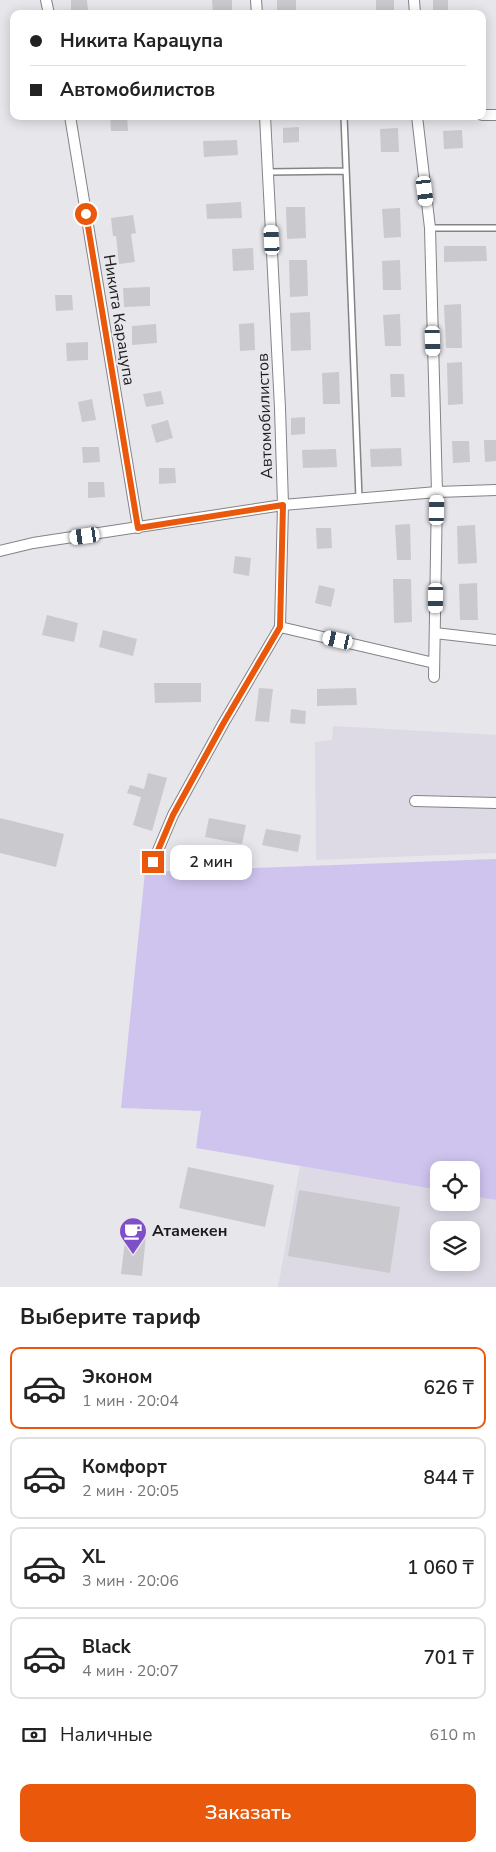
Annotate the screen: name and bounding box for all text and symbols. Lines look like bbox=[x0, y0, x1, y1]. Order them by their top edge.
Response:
text: Никита Карацупа bbox=[60, 28, 223, 54]
text: Автомобилистов bbox=[60, 77, 215, 103]
car bbox=[415, 175, 434, 207]
route start bbox=[75, 203, 97, 225]
car bbox=[263, 225, 280, 255]
street label: Никита Карацупа bbox=[98, 253, 140, 387]
car bbox=[424, 326, 441, 356]
street label: Автомобилистов bbox=[252, 353, 278, 479]
car bbox=[429, 495, 444, 525]
car bbox=[69, 526, 100, 546]
car bbox=[428, 583, 443, 613]
car bbox=[321, 629, 354, 651]
callout: 2 мин bbox=[170, 844, 253, 880]
route end bbox=[142, 851, 164, 873]
text: 2 мин bbox=[189, 851, 233, 873]
map controls bbox=[430, 1161, 480, 1271]
button: locate bbox=[430, 1161, 480, 1211]
cafe icon: Атамекен bbox=[118, 1216, 148, 1255]
place label: Атамекен bbox=[152, 1220, 227, 1242]
button: layers bbox=[430, 1221, 480, 1271]
text: Выберите тариф bbox=[20, 1302, 201, 1332]
text: Эконом bbox=[82, 1364, 153, 1390]
icon: car bbox=[22, 1366, 67, 1411]
text: 626 ₸ bbox=[423, 1375, 474, 1401]
text: 1 мин · 20:04 bbox=[82, 1390, 179, 1412]
text: Комфорт bbox=[82, 1454, 167, 1480]
icon: car bbox=[22, 1456, 67, 1501]
text: 844 ₸ bbox=[423, 1465, 474, 1491]
text: 2 мин · 20:05 bbox=[82, 1480, 179, 1502]
text: XL bbox=[82, 1544, 105, 1570]
icon: car bbox=[22, 1546, 67, 1591]
text: 1 060 ₸ bbox=[407, 1555, 474, 1581]
text: 3 мин · 20:06 bbox=[82, 1570, 179, 1592]
text: Black bbox=[82, 1634, 131, 1660]
icon: car bbox=[22, 1636, 67, 1681]
text: 701 ₸ bbox=[423, 1645, 474, 1671]
text: 4 мин · 20:07 bbox=[82, 1660, 179, 1682]
icon: cash bbox=[20, 1721, 48, 1749]
text: Наличные bbox=[60, 1722, 153, 1748]
text: 610 m bbox=[429, 1724, 476, 1746]
button: Заказать bbox=[20, 1784, 476, 1842]

